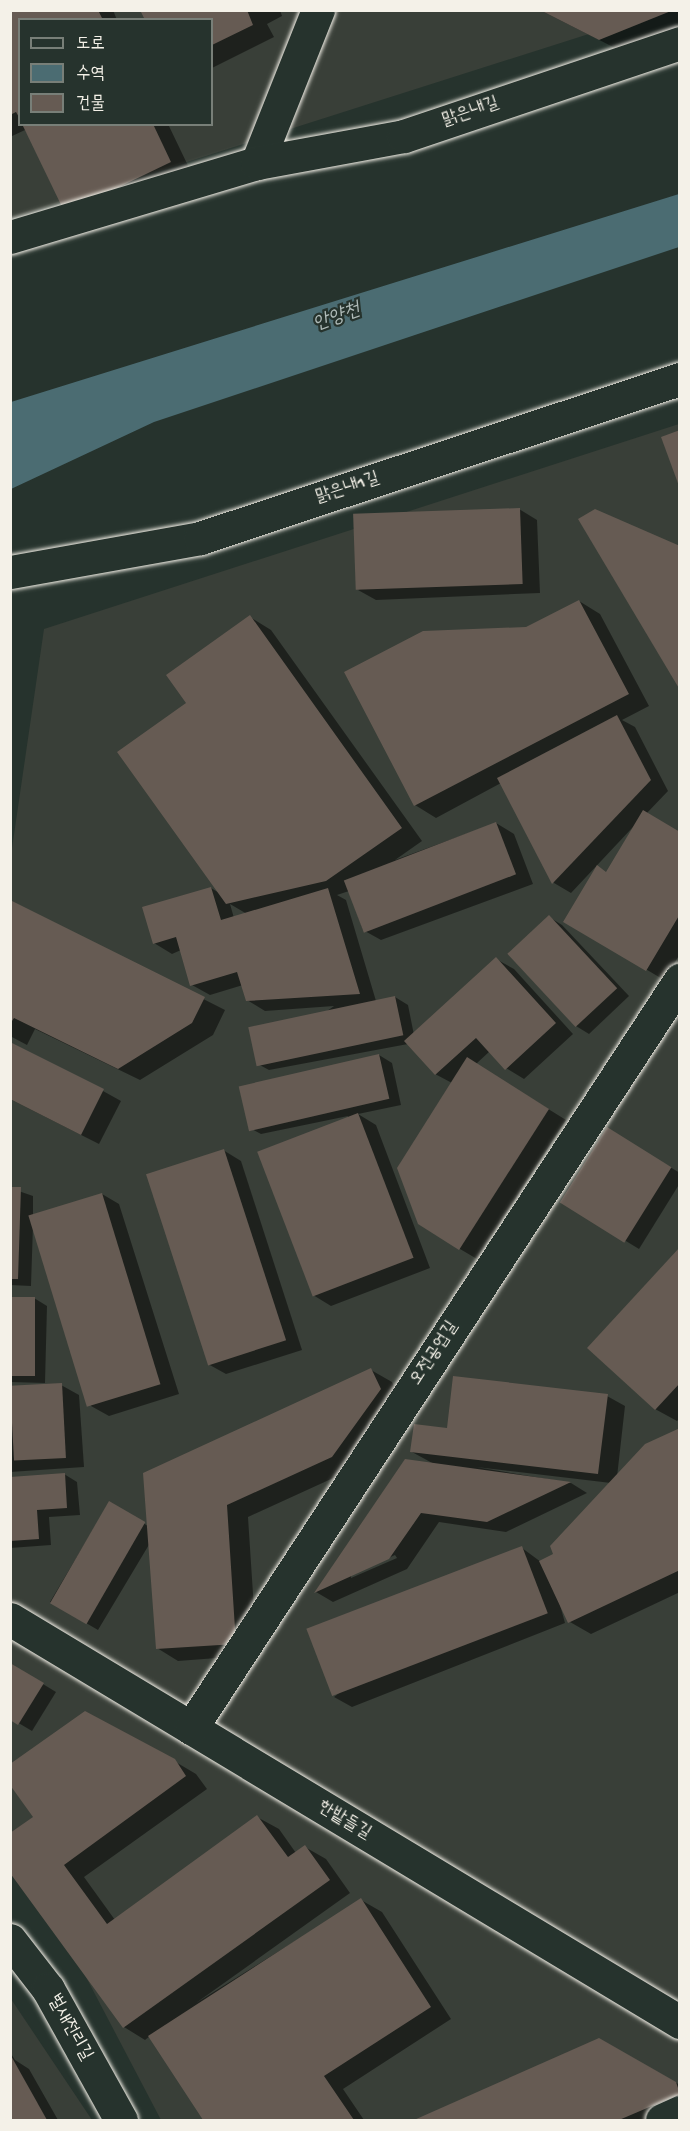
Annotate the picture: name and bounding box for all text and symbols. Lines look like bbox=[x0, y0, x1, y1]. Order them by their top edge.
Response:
legend bbox=[18, 18, 213, 126]
text: 도로 bbox=[76, 34, 105, 55]
text: 수역 bbox=[76, 64, 105, 85]
street label: 맑은내길 bbox=[440, 93, 502, 133]
text: 건물 bbox=[76, 94, 105, 115]
water label: 안양천 bbox=[310, 298, 364, 338]
street label: 맑은내1길 bbox=[314, 469, 382, 509]
street label: 오전공업길 bbox=[406, 1318, 464, 1390]
street label: 한밭들길 bbox=[314, 1797, 374, 1845]
street label: 벌새전리길 bbox=[42, 1991, 96, 2065]

